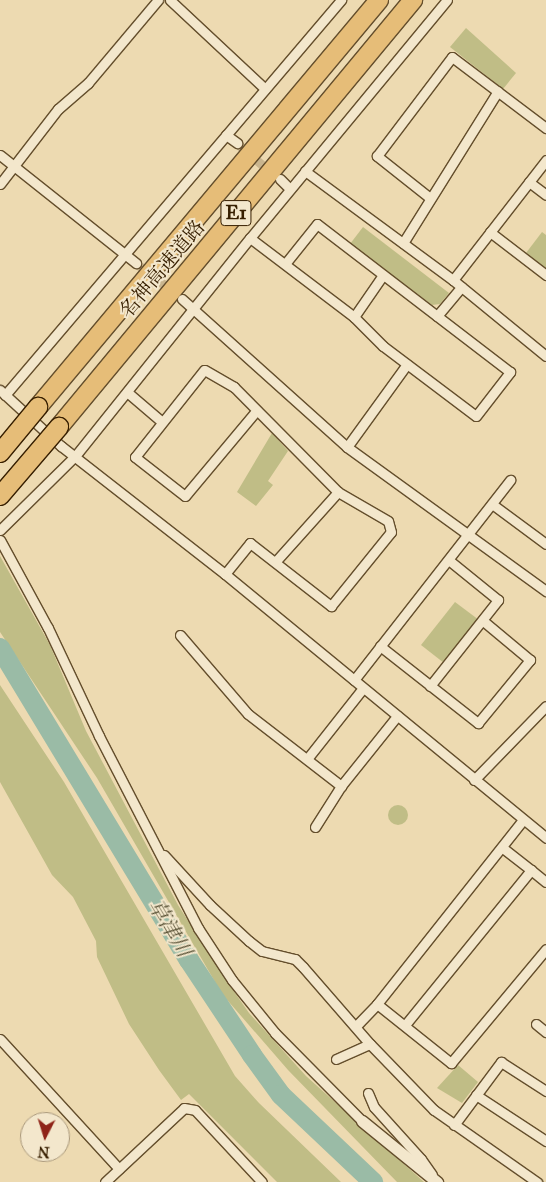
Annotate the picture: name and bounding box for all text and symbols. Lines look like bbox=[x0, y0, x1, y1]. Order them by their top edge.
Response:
road number: E1 bbox=[220, 197, 252, 230]
street label: 名神高速道路 bbox=[114, 215, 210, 323]
water label: 草津川 bbox=[143, 895, 197, 961]
north arrow bbox=[20, 1112, 70, 1162]
text: N bbox=[37, 1142, 50, 1160]

